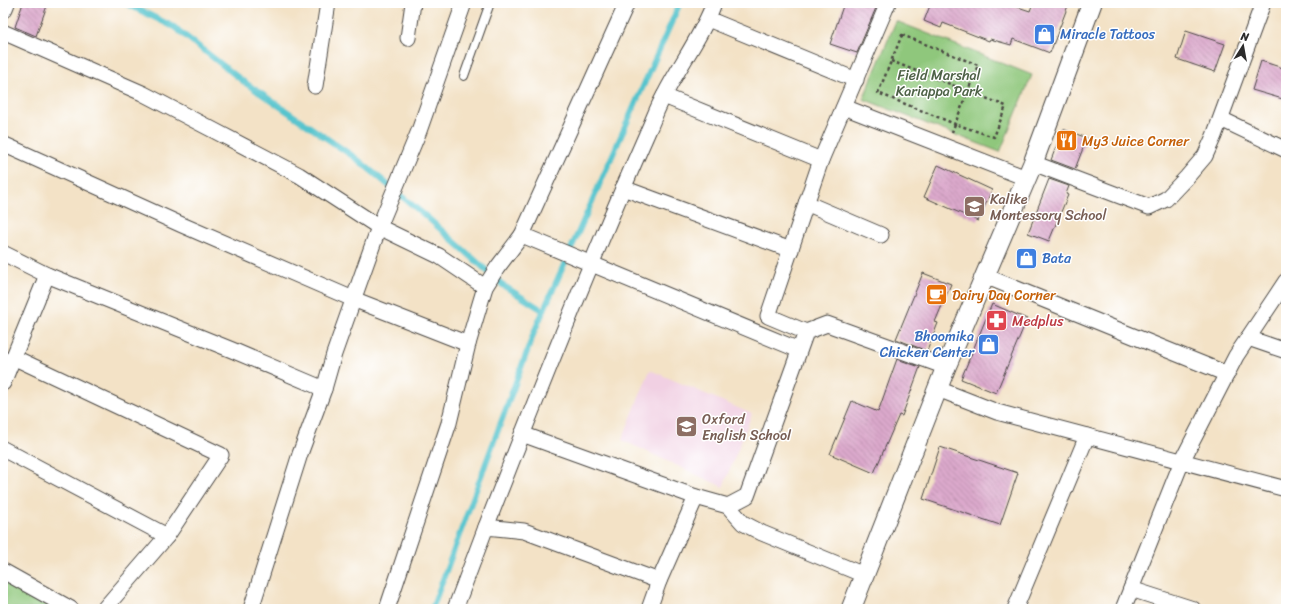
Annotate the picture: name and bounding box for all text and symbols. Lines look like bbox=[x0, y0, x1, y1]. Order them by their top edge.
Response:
shop icon: Miracle Tattoos bbox=[1032, 21, 1058, 47]
place label: Miracle Tattoos bbox=[1060, 22, 1156, 47]
north arrow bbox=[1223, 26, 1263, 66]
text: N bbox=[1238, 26, 1251, 47]
park label: Field Marshal Kariappa Park bbox=[896, 63, 983, 104]
restaurant icon: My3 Juice Corner bbox=[1054, 128, 1080, 154]
place label: My3 Juice Corner bbox=[1082, 129, 1190, 154]
place label: Kalike Montessory School bbox=[990, 187, 1107, 228]
school or university icon: Kalike Montessory School bbox=[961, 194, 987, 220]
shop icon: Bata bbox=[1013, 245, 1039, 271]
place label: Bata bbox=[1042, 246, 1072, 271]
cafe icon: Dairy Day Corner bbox=[923, 282, 949, 308]
place label: Dairy Day Corner bbox=[952, 283, 1057, 308]
pharmacy icon: Medplus bbox=[984, 308, 1010, 334]
place label: Medplus bbox=[1012, 309, 1064, 334]
place label: Bhoomika Chicken Center bbox=[880, 324, 975, 365]
shop icon: Bhoomika Chicken Center bbox=[976, 331, 1002, 357]
place label: Oxford English School bbox=[702, 407, 792, 448]
school or university icon: Oxford English School bbox=[674, 414, 700, 440]

